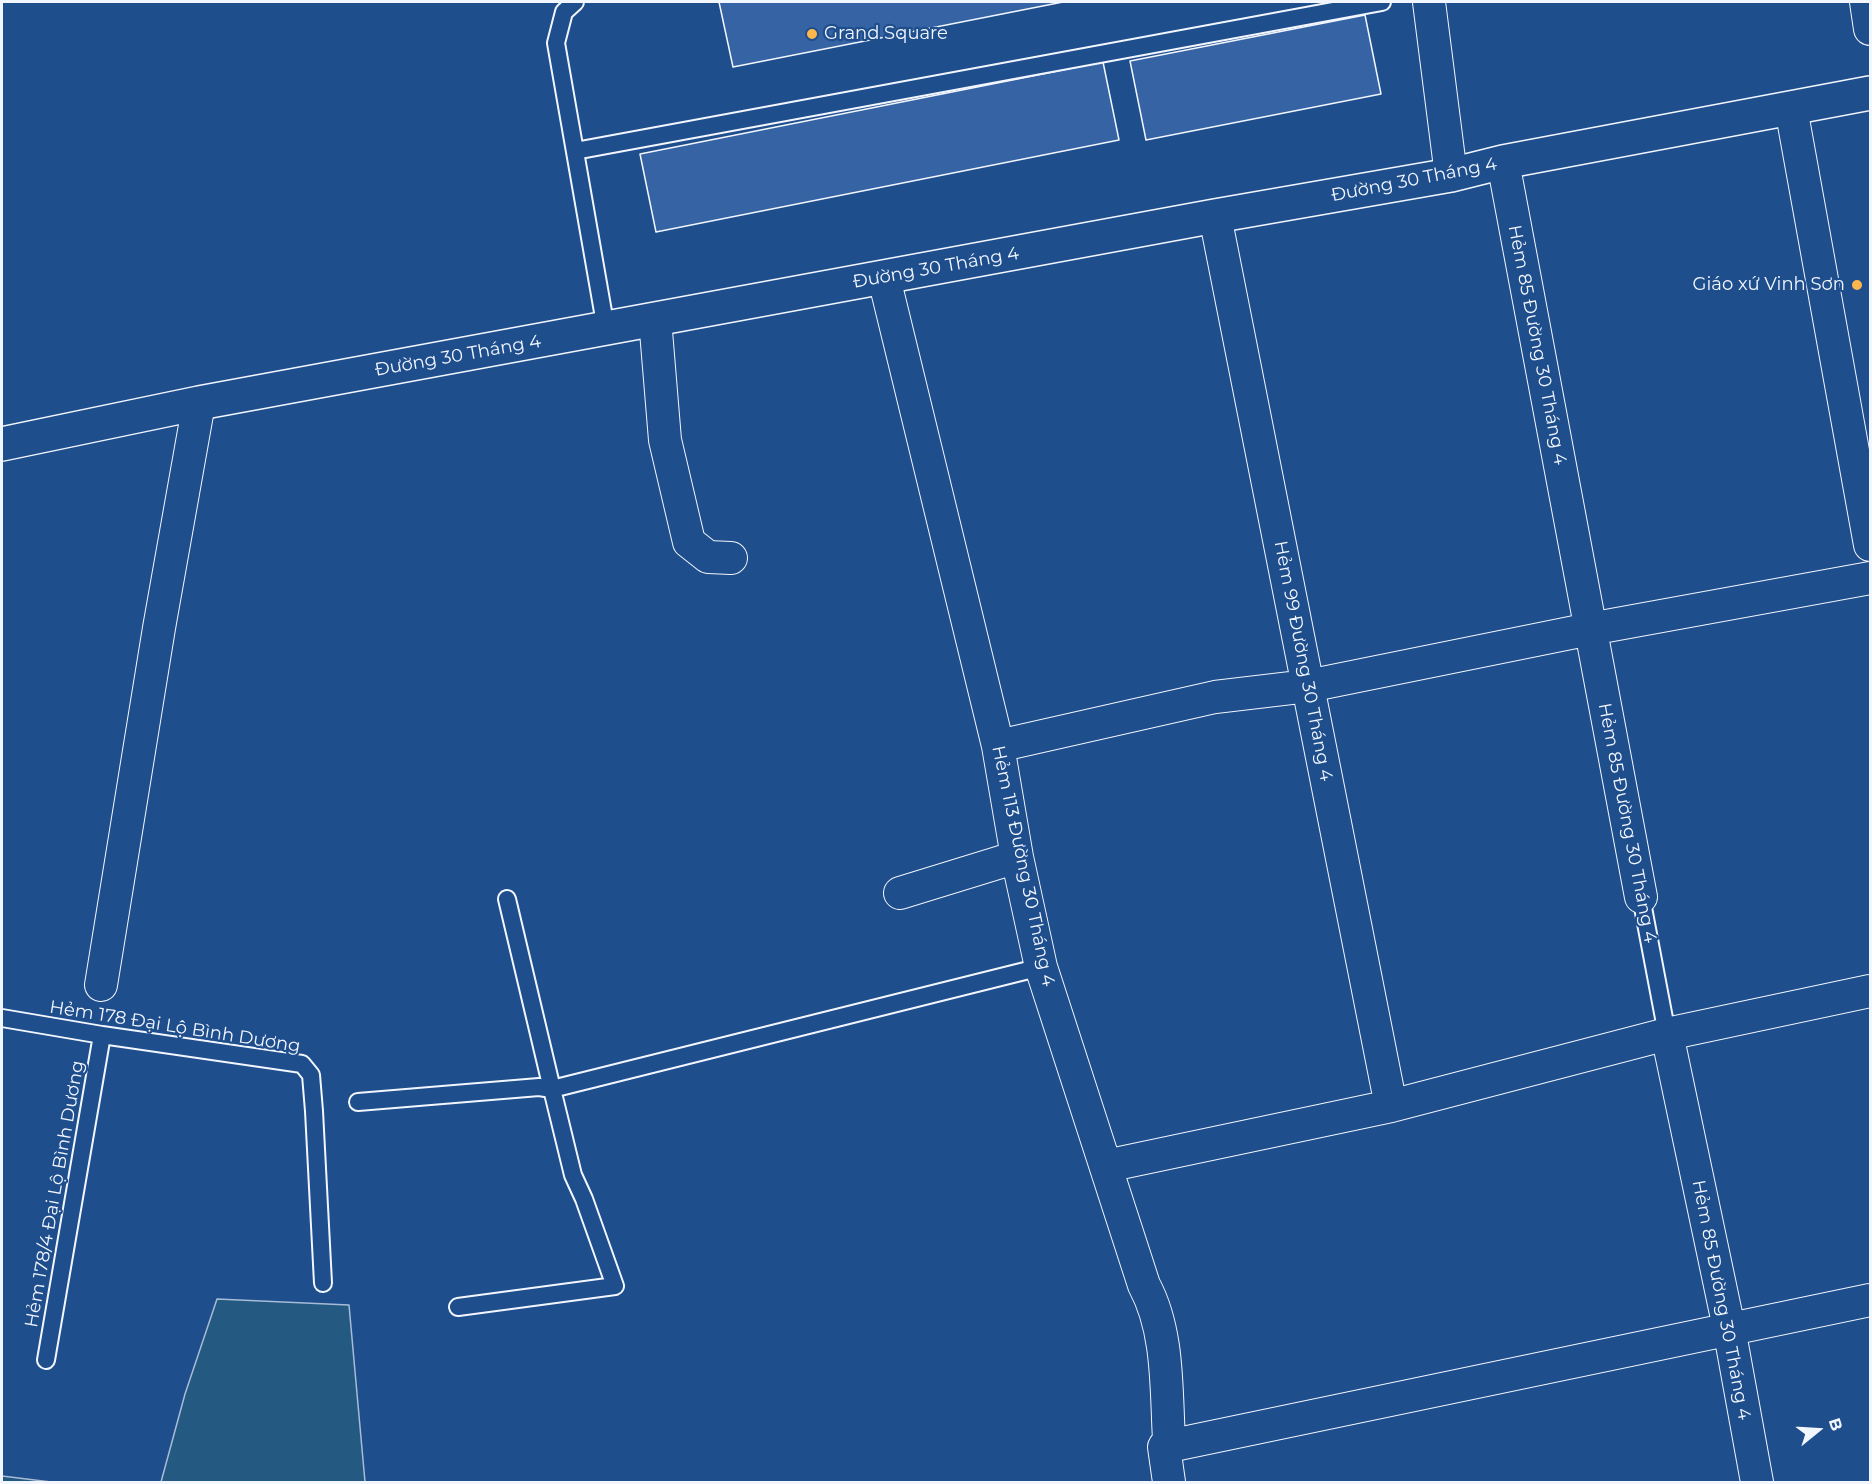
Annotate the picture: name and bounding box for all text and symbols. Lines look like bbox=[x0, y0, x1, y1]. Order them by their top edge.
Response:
place label: Grand Square bbox=[824, 23, 948, 45]
marker: Grand Square bbox=[805, 27, 819, 41]
street label: Đường 30 Tháng 4 bbox=[1329, 153, 1499, 207]
street label: Hẻm 85 Đường 30 Tháng 4 bbox=[1503, 223, 1571, 467]
street label: Đường 30 Tháng 4 bbox=[851, 243, 1021, 293]
place label: Giáo xứ Vinh Sơn bbox=[1693, 274, 1845, 296]
marker: Giáo xứ Vinh Sơn bbox=[1850, 278, 1864, 292]
street label: Đường 30 Tháng 4 bbox=[373, 331, 543, 381]
street label: Hẻm 99 Đường 30 Tháng 4 bbox=[1269, 539, 1337, 783]
street label: Hẻm 85 Đường 30 Tháng 4 bbox=[1593, 701, 1661, 945]
street label: Hẻm 113 Đường 30 Tháng 4 bbox=[987, 744, 1059, 988]
street label: Hẻm 178 Đại Lộ Bình Dương bbox=[48, 996, 302, 1058]
street label: Hẻm 178/4 Đại Lộ Bình Dương bbox=[21, 1059, 89, 1329]
street label: Hẻm 85 Đường 30 Tháng 4 bbox=[1687, 1178, 1755, 1422]
north arrow bbox=[1788, 1400, 1848, 1460]
text: B bbox=[1825, 1416, 1847, 1433]

